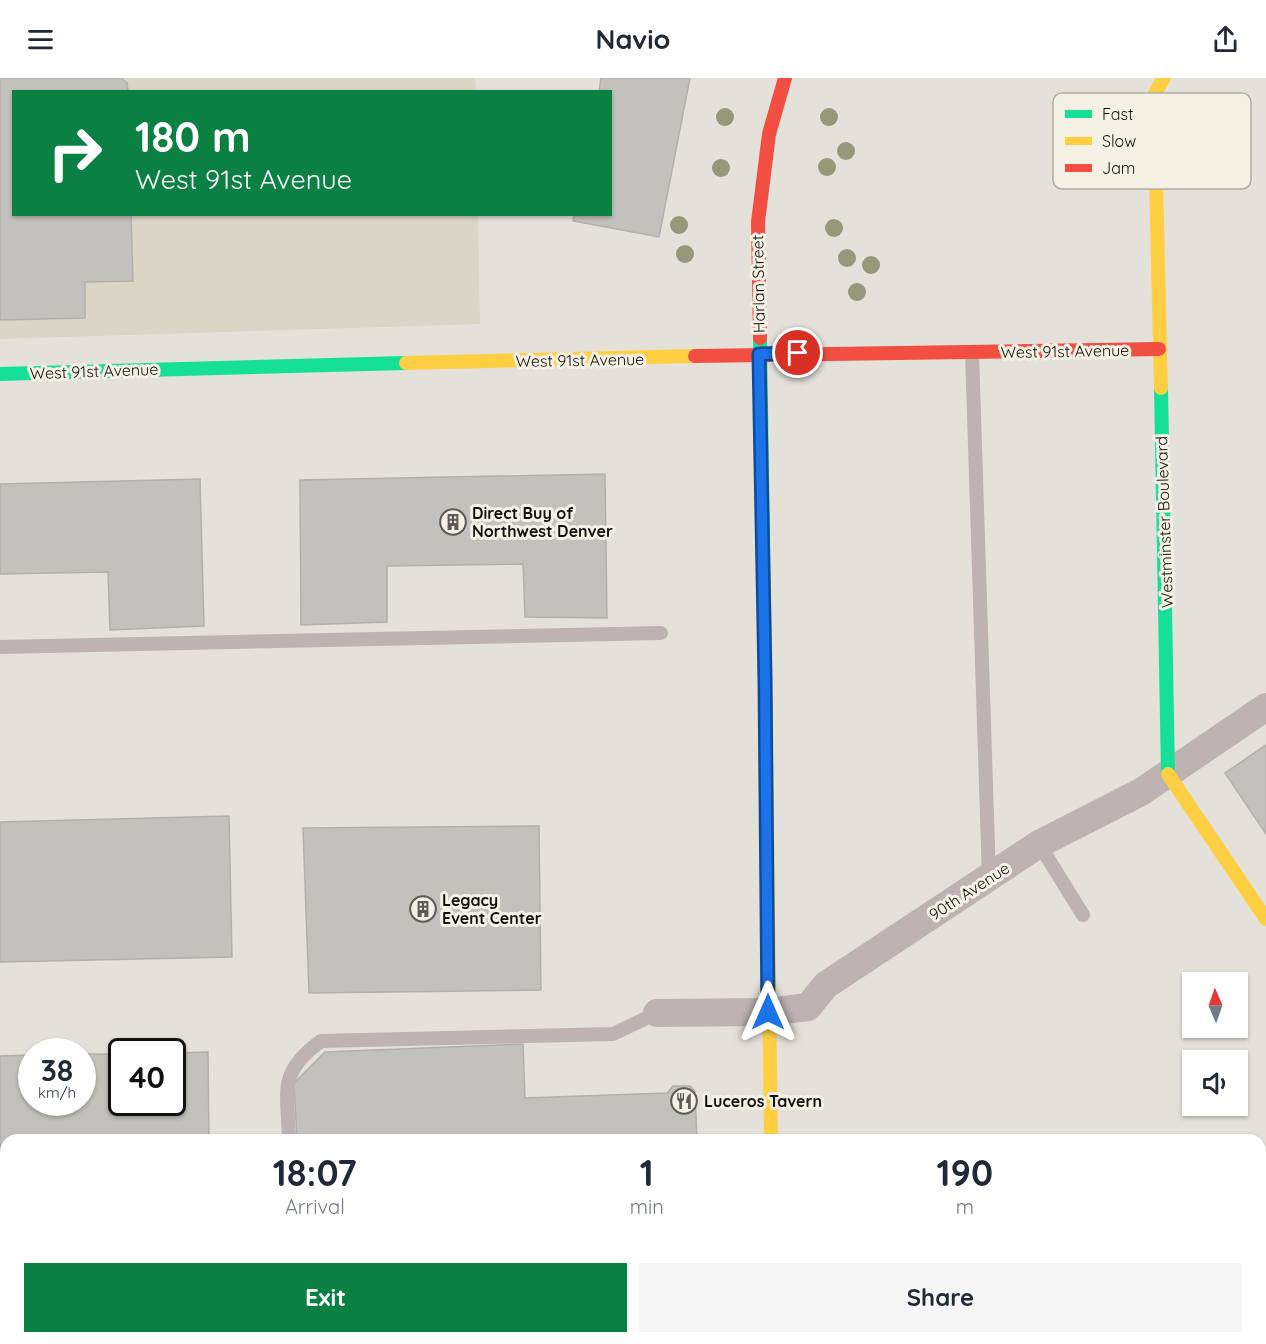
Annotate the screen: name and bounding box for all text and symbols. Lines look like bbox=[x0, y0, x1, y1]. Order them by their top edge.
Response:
text: Navio bbox=[596, 22, 670, 56]
icon: menu bbox=[24, 23, 57, 56]
icon: share bbox=[1209, 23, 1242, 56]
legend bbox=[1053, 93, 1251, 189]
text: Fast bbox=[1102, 104, 1133, 124]
text: 180 m bbox=[135, 110, 251, 163]
icon: right bbox=[36, 114, 114, 192]
text: Slow bbox=[1102, 131, 1136, 151]
text: Jam bbox=[1102, 158, 1135, 178]
text: West 91st Avenue bbox=[135, 162, 352, 196]
street label: Harlan Street bbox=[747, 235, 769, 333]
pin bbox=[772, 327, 823, 378]
icon: arrive bbox=[781, 336, 814, 369]
street label: West 91st Avenue bbox=[1001, 340, 1129, 362]
street label: West 91st Avenue bbox=[516, 349, 644, 371]
street label: West 91st Avenue bbox=[29, 359, 159, 383]
street label: Westminster Boulevard bbox=[1151, 436, 1177, 608]
place label: Direct Buy of Northwest Denver bbox=[472, 503, 613, 541]
building icon: Direct Buy of Northwest Denver bbox=[438, 507, 468, 537]
street label: 90th Avenue bbox=[925, 858, 1013, 924]
place label: Legacy Event Center bbox=[442, 890, 542, 928]
building icon: Legacy Event Center bbox=[408, 894, 438, 924]
north arrow bbox=[1182, 972, 1248, 1038]
map controls bbox=[1182, 972, 1248, 1116]
position arrow bbox=[736, 980, 800, 1044]
speed limit sign: 40 bbox=[108, 1038, 186, 1116]
button: sound bbox=[1182, 1050, 1248, 1116]
text: 38 bbox=[41, 1051, 73, 1089]
text: km/h bbox=[38, 1083, 76, 1102]
restaurant icon: Luceros Tavern bbox=[669, 1086, 699, 1116]
place label: Luceros Tavern bbox=[704, 1091, 822, 1111]
text: 18:07 bbox=[273, 1150, 357, 1195]
text: 1 bbox=[640, 1150, 654, 1195]
text: 190 bbox=[937, 1150, 993, 1195]
text: Arrival bbox=[285, 1194, 345, 1219]
text: min bbox=[630, 1194, 664, 1219]
text: m bbox=[956, 1194, 974, 1219]
button: Exit bbox=[24, 1263, 627, 1332]
button: Share bbox=[639, 1263, 1242, 1332]

